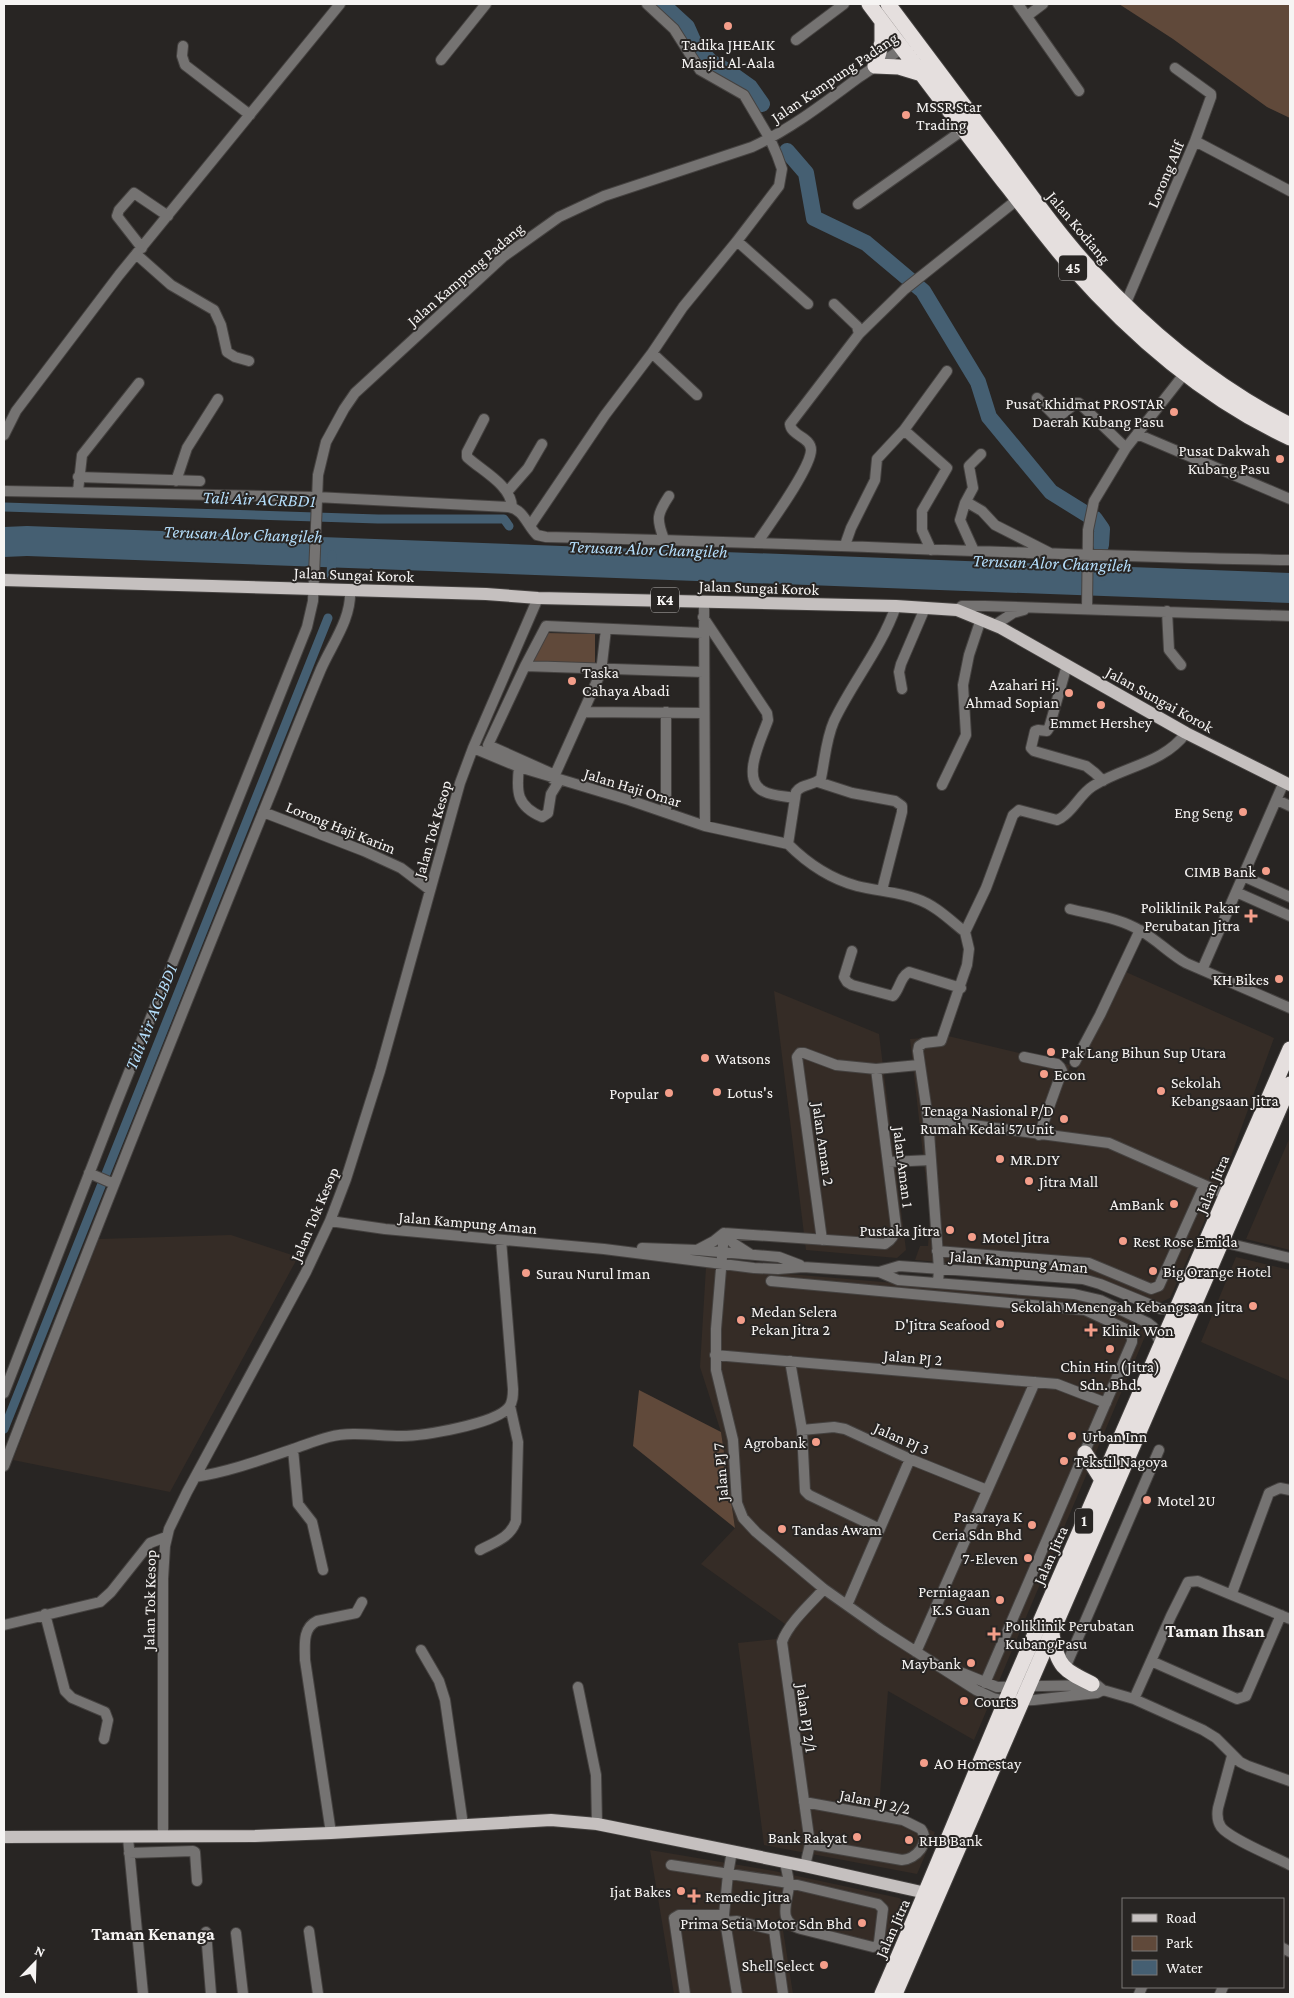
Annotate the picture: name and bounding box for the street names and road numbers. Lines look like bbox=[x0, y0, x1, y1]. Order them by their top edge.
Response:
street label: Jalan Kampung Padang bbox=[766, 29, 901, 128]
street label: Lorong Alif bbox=[1144, 137, 1189, 210]
street label: Jalan Kodiang bbox=[1042, 186, 1114, 268]
street label: Jalan Kampung Padang bbox=[402, 219, 528, 331]
road number: 45 bbox=[1059, 256, 1087, 280]
street label: Jalan Sungai Korok bbox=[292, 564, 415, 586]
street label: Jalan Sungai Korok bbox=[697, 577, 820, 599]
road number: K4 bbox=[651, 588, 679, 612]
street label: Jalan Sungai Korok bbox=[1101, 662, 1217, 737]
street label: Jalan Haji Omar bbox=[580, 764, 684, 811]
street label: Jalan Tok Kesop bbox=[410, 778, 455, 882]
street label: Lorong Haji Karim bbox=[283, 798, 398, 858]
street label: Jalan Aman 2 bbox=[808, 1099, 838, 1187]
street label: Jalan Aman 1 bbox=[889, 1124, 917, 1209]
street label: Jalan Jitra bbox=[1192, 1152, 1234, 1218]
street label: Jalan Tok Kesop bbox=[286, 1165, 343, 1266]
street label: Jalan Kampung Aman bbox=[396, 1208, 538, 1238]
street label: Jalan Kampung Aman bbox=[947, 1247, 1089, 1277]
street label: Jalan PJ 2 bbox=[881, 1346, 943, 1370]
street label: Jalan PJ 3 bbox=[869, 1418, 932, 1459]
street label: Jalan PJ 7 bbox=[709, 1441, 733, 1504]
road number: 1 bbox=[1075, 1508, 1093, 1534]
street label: Jalan Jitra bbox=[1029, 1523, 1072, 1589]
street label: Jalan Tok Kesop bbox=[140, 1550, 160, 1652]
street label: Jalan PJ 2/1 bbox=[792, 1681, 820, 1754]
street label: Jalan PJ 2/2 bbox=[836, 1785, 912, 1818]
street label: Jalan Jitra bbox=[871, 1896, 914, 1962]

